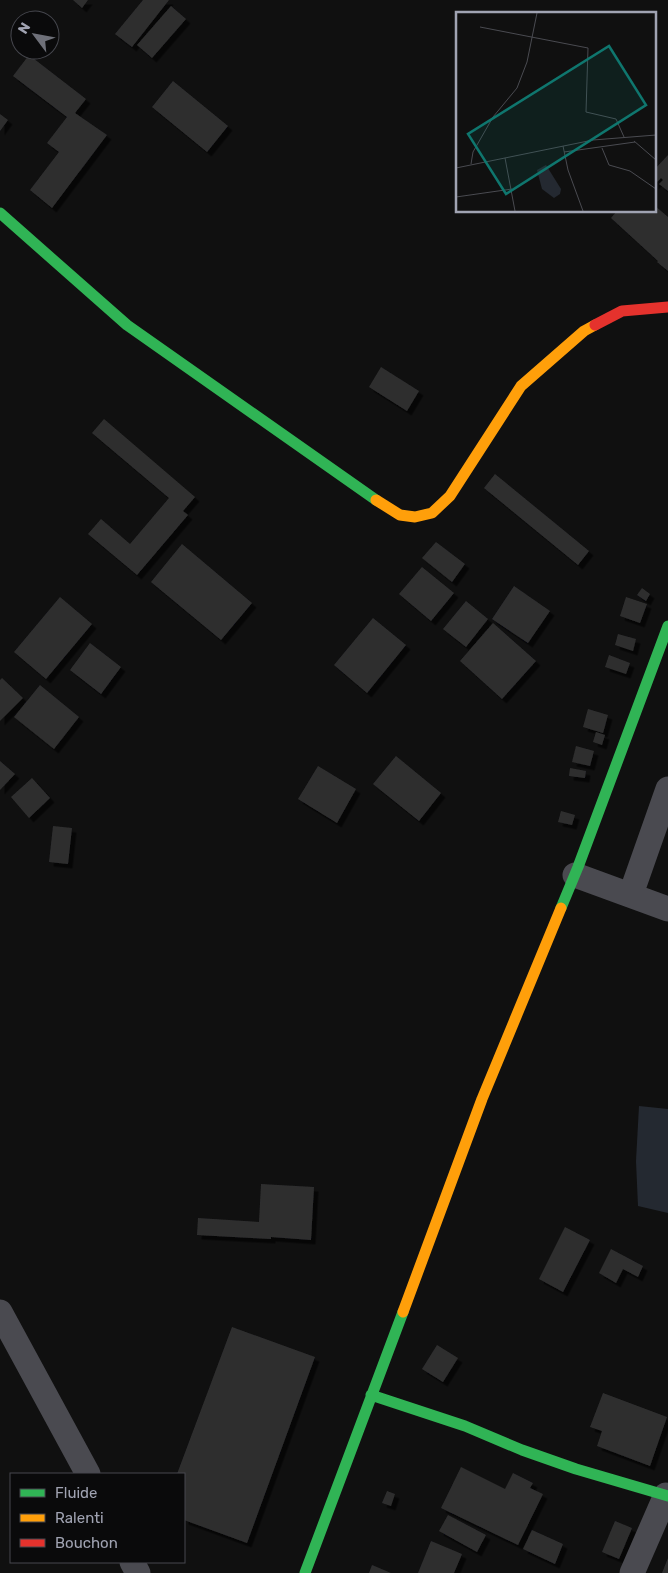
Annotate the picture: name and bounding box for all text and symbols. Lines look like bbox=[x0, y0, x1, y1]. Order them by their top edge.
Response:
north arrow bbox=[10, 10, 60, 60]
inset map bbox=[456, 12, 656, 212]
text: N bbox=[15, 20, 34, 37]
legend bbox=[10, 1473, 185, 1563]
text: Fluide bbox=[55, 1484, 97, 1502]
text: Ralenti bbox=[55, 1509, 104, 1527]
text: Bouchon bbox=[55, 1534, 118, 1552]

